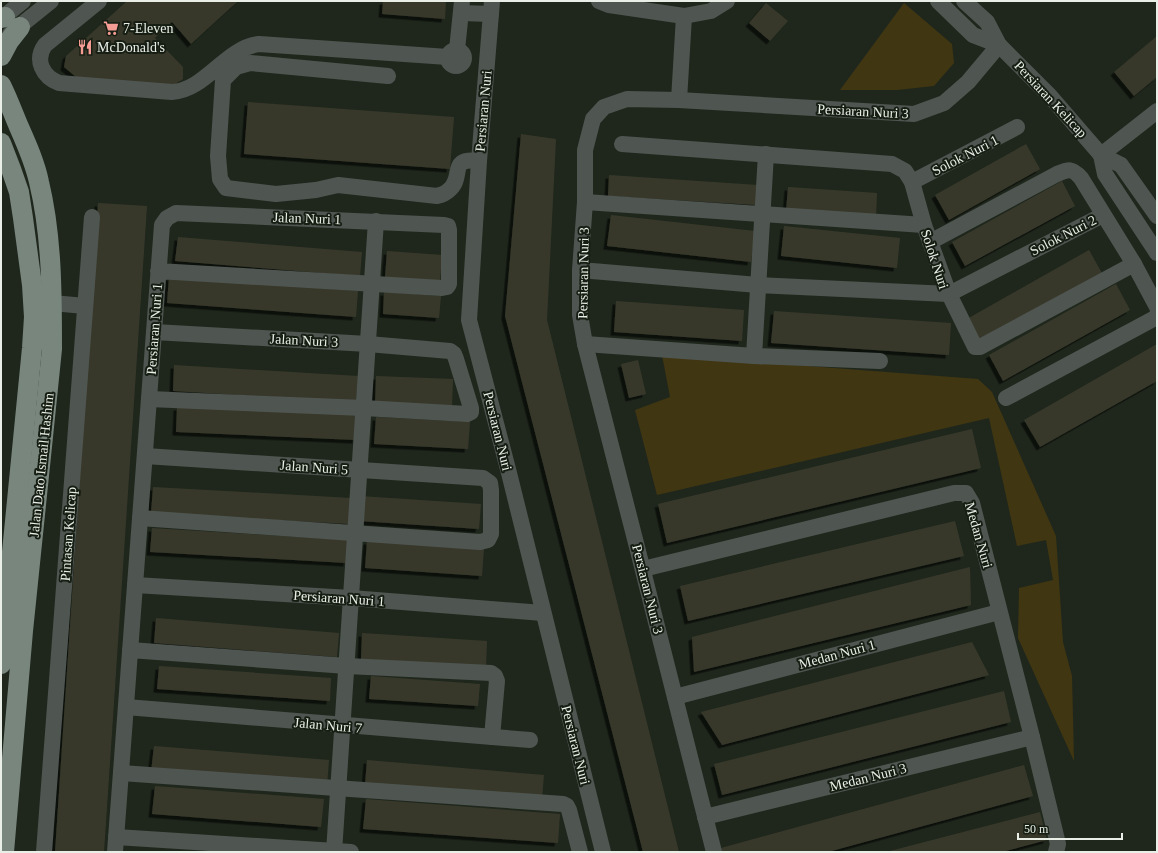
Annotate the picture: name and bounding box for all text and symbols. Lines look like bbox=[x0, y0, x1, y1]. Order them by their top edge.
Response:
supermarket icon: 7-Eleven bbox=[102, 19, 120, 37]
place label: 7-Eleven bbox=[123, 21, 174, 36]
restaurant icon: McDonald's bbox=[76, 38, 94, 56]
place label: McDonald's bbox=[97, 40, 165, 55]
street label: Persiaran Kelicap bbox=[1011, 58, 1090, 141]
street label: Persiaran Nuri bbox=[472, 70, 495, 152]
street label: Persiaran Nuri 3 bbox=[817, 102, 909, 121]
street label: Solok Nuri 1 bbox=[930, 132, 1001, 179]
street label: Jalan Nuri 1 bbox=[273, 210, 341, 227]
street label: Solok Nuri 2 bbox=[1028, 212, 1099, 259]
street label: Persiaran Nuri 3 bbox=[575, 227, 592, 319]
street label: Solok Nuri bbox=[918, 227, 951, 291]
street label: Persiaran Nuri 1 bbox=[144, 283, 165, 375]
street label: Jalan Nuri 3 bbox=[269, 331, 339, 350]
street label: Persiaran Nuri bbox=[480, 390, 515, 472]
street label: Jalan Dato Ismail Hashim bbox=[26, 392, 57, 538]
street label: Jalan Nuri 5 bbox=[279, 458, 349, 477]
street label: Pintasan Kelicap bbox=[58, 486, 79, 582]
street label: Medan Nuri bbox=[962, 500, 995, 570]
street label: Persiaran Nuri 3 bbox=[629, 543, 666, 635]
street label: Persiaran Nuri 1 bbox=[293, 588, 385, 609]
street label: Medan Nuri 1 bbox=[797, 637, 877, 672]
street label: Persiaran Nuri bbox=[558, 704, 593, 786]
street label: Jalan Nuri 7 bbox=[293, 715, 363, 736]
street label: Medan Nuri 3 bbox=[828, 761, 908, 794]
scale bar bbox=[1018, 815, 1122, 841]
text: 50 m bbox=[1024, 822, 1049, 836]

